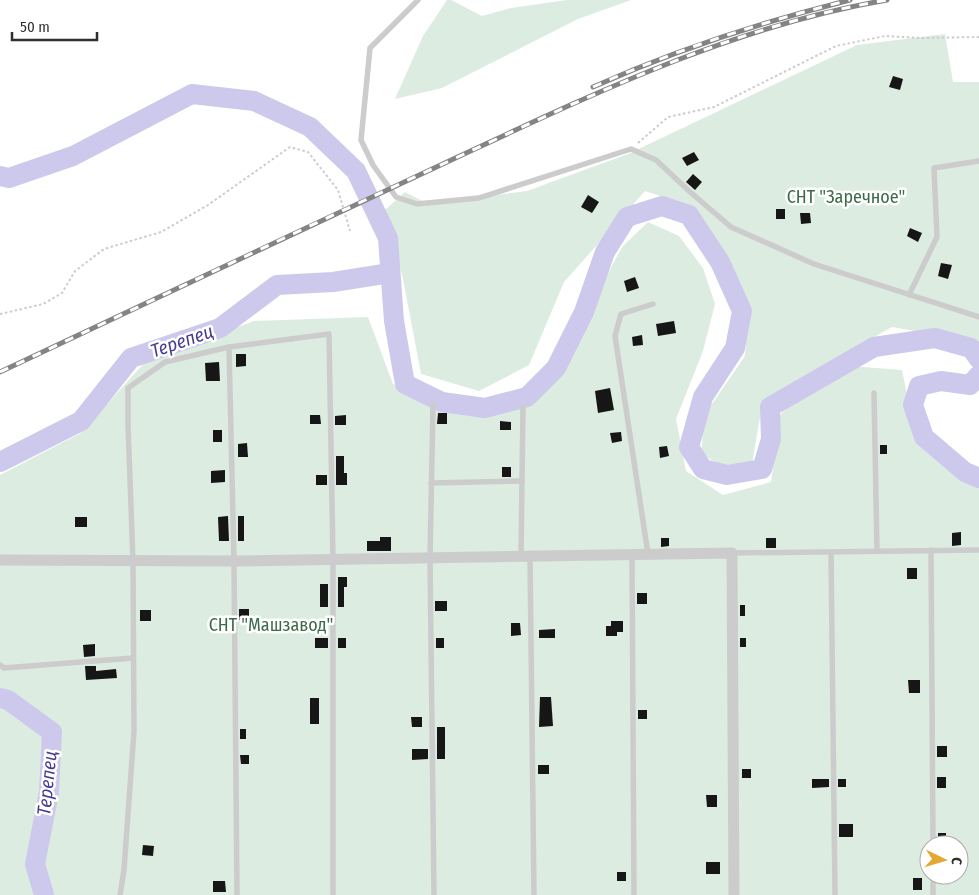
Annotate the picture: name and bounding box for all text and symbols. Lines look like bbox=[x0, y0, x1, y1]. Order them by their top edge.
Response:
scale bar bbox=[12, 10, 98, 42]
text: 50 m bbox=[20, 18, 50, 36]
park label: СНТ "Заречное" bbox=[787, 186, 905, 208]
water label: Терепец bbox=[148, 320, 216, 362]
park label: СНТ "Машзавод" bbox=[209, 614, 333, 636]
water label: Терепец bbox=[32, 750, 62, 816]
north arrow bbox=[919, 835, 969, 885]
text: С bbox=[948, 857, 965, 866]

